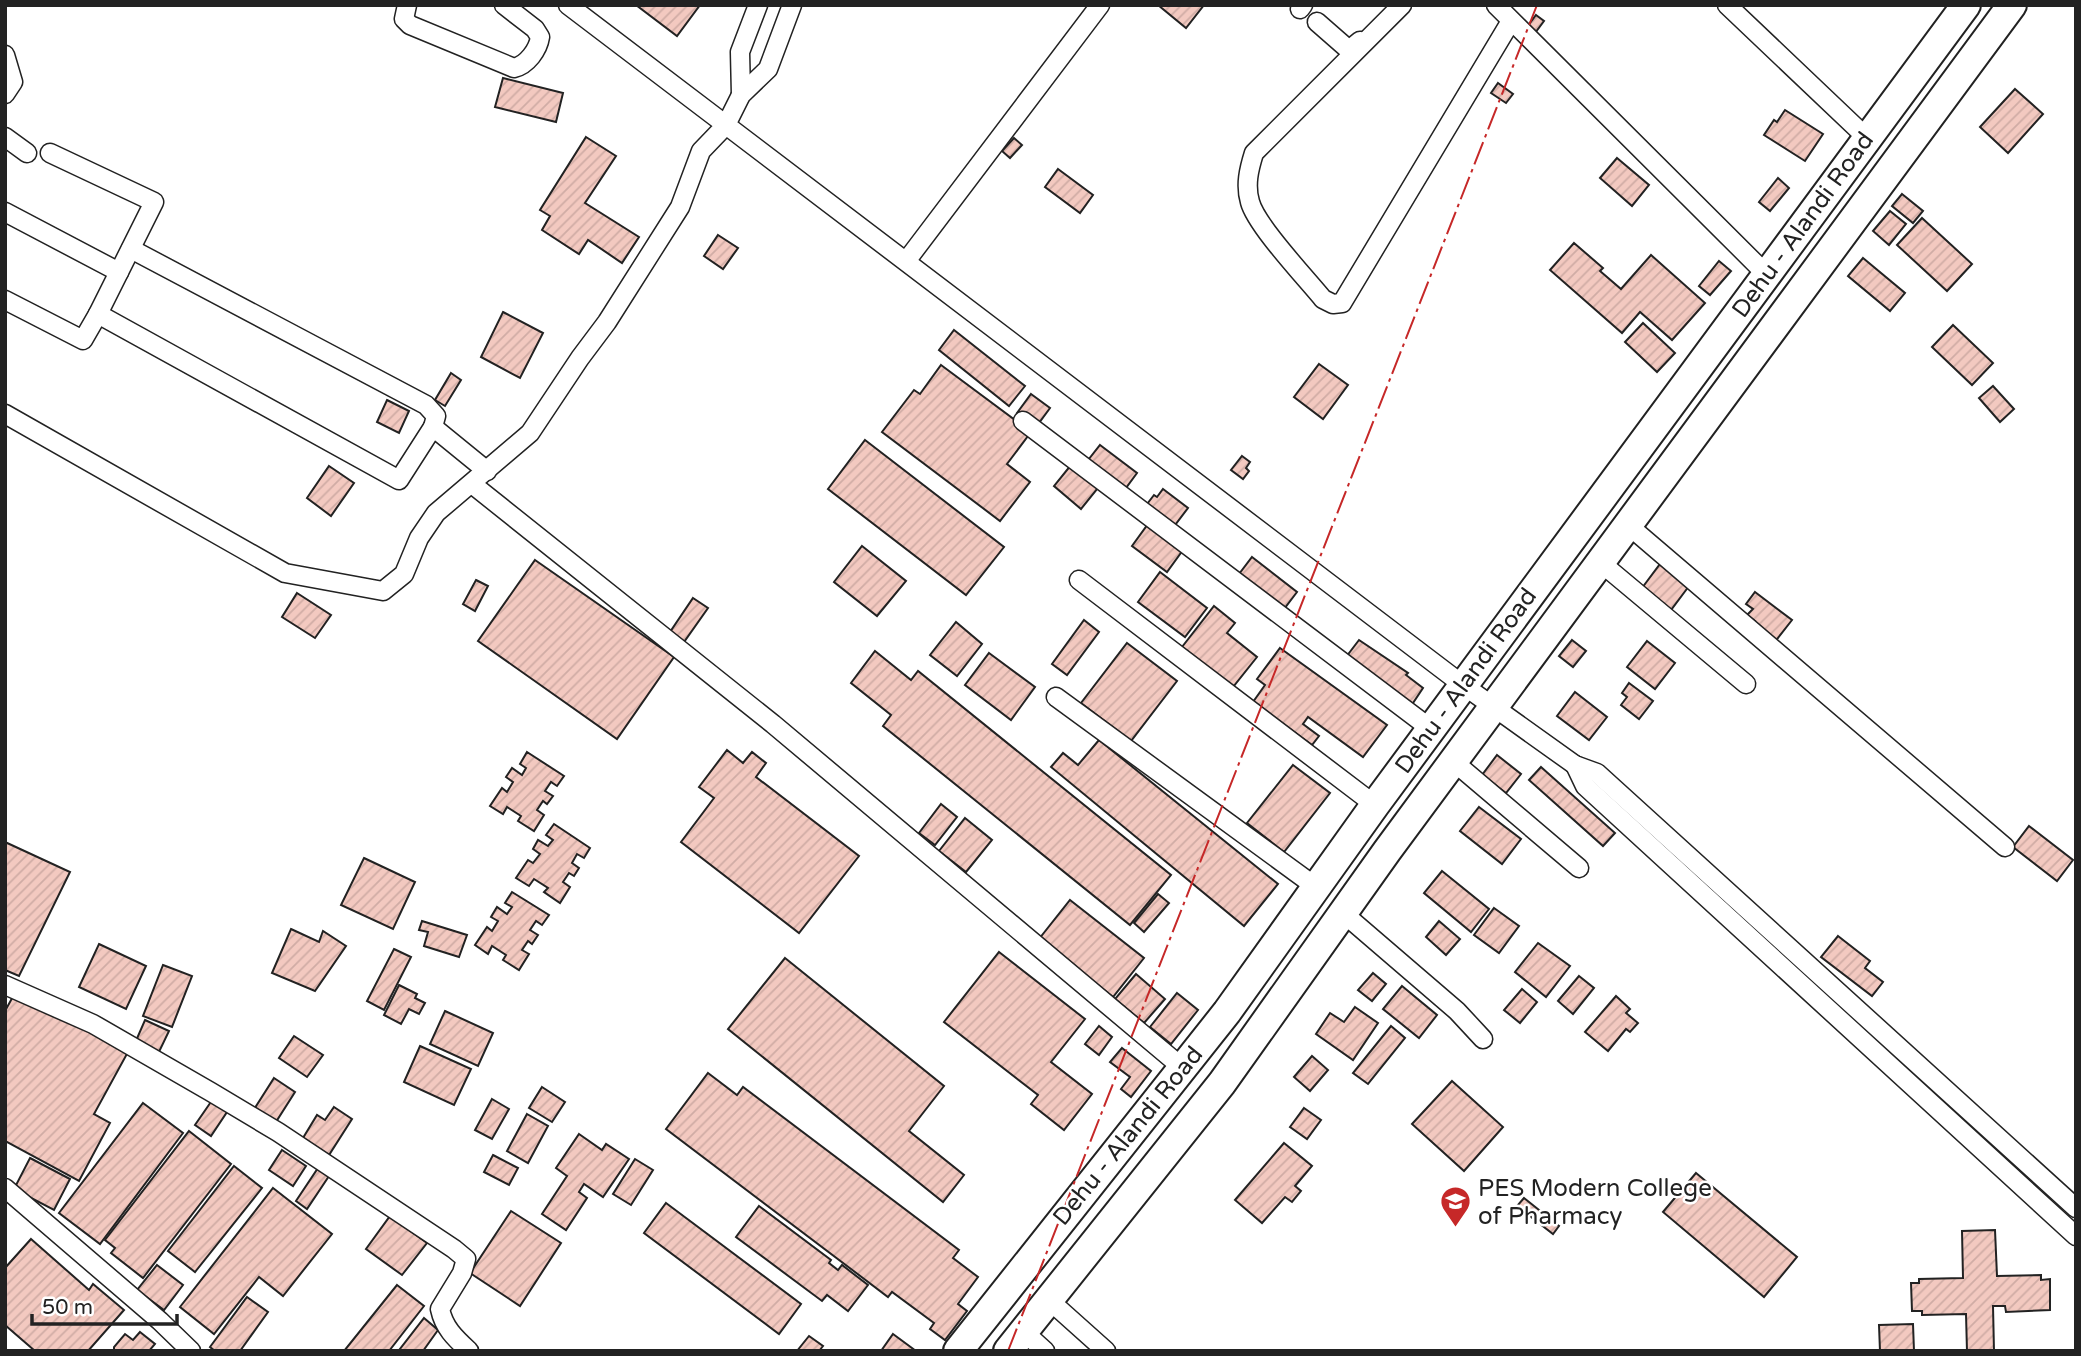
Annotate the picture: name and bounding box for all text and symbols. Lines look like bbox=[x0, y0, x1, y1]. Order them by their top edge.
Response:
street label: Dehu - Alandi Road bbox=[1726, 127, 1880, 323]
street label: Dehu - Alandi Road bbox=[1389, 583, 1543, 779]
street label: Dehu - Alandi Road bbox=[1047, 1041, 1209, 1231]
place label: PES Modern College of Pharmacy bbox=[1478, 1174, 1712, 1231]
school or university icon: PES Modern College of Pharmacy bbox=[1438, 1185, 1472, 1229]
scale bar bbox=[32, 1282, 177, 1326]
text: 50 m bbox=[42, 1295, 93, 1320]

